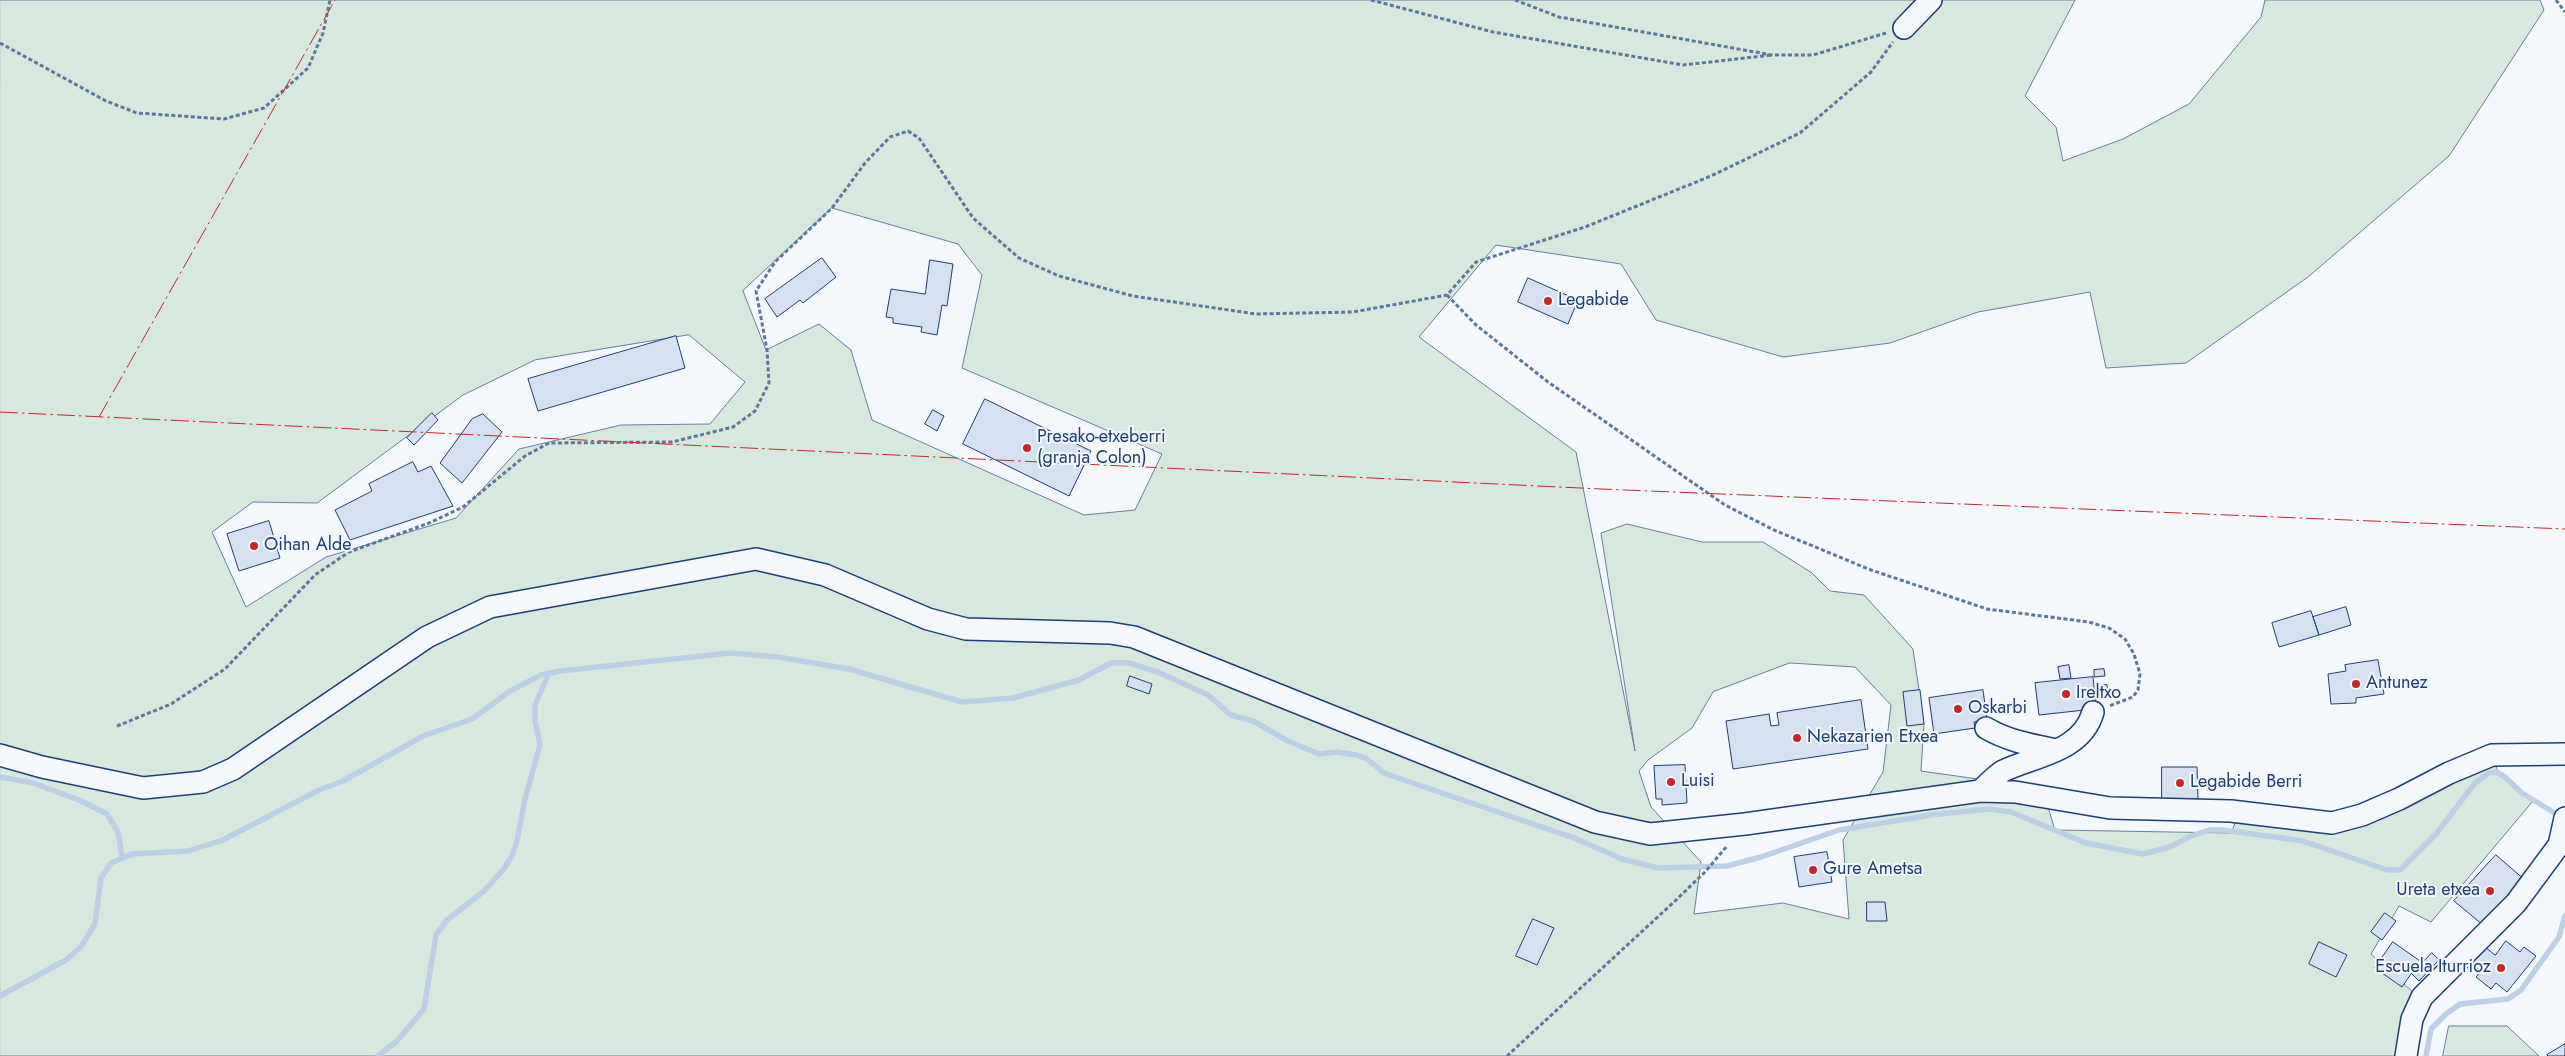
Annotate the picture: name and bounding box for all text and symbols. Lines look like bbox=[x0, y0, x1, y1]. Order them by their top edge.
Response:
place label: Legabide bbox=[1558, 290, 1629, 312]
marker: Legabide bbox=[1542, 295, 1554, 307]
place label: Presako-etxeberri (granja Colon) bbox=[1037, 427, 1166, 469]
marker: Presako-etxeberri (granja Colon) bbox=[1021, 442, 1033, 454]
place label: Oihan Alde bbox=[264, 535, 351, 557]
marker: Oihan Alde bbox=[248, 540, 260, 552]
place label: Antunez bbox=[2366, 673, 2428, 695]
marker: Antunez bbox=[2350, 678, 2362, 690]
place label: Ireltxo bbox=[2076, 683, 2121, 705]
marker: Ireltxo bbox=[2060, 688, 2072, 700]
place label: Oskarbi bbox=[1968, 698, 2027, 720]
marker: Oskarbi bbox=[1952, 703, 1964, 715]
place label: Nekazarien Etxea bbox=[1807, 727, 1938, 749]
marker: Nekazarien Etxea bbox=[1791, 732, 1803, 744]
place label: Luisi bbox=[1681, 771, 1715, 793]
place label: Legabide Berri bbox=[2190, 772, 2302, 794]
marker: Luisi bbox=[1665, 776, 1677, 788]
marker: Legabide Berri bbox=[2174, 777, 2186, 789]
place label: Gure Ametsa bbox=[1823, 859, 1922, 881]
marker: Gure Ametsa bbox=[1807, 864, 1819, 876]
place label: Ureta etxea bbox=[2396, 880, 2480, 902]
marker: Ureta etxea bbox=[2484, 885, 2496, 897]
place label: Escuela Iturrioz bbox=[2375, 957, 2491, 979]
marker: Escuela Iturrioz bbox=[2495, 962, 2507, 974]

